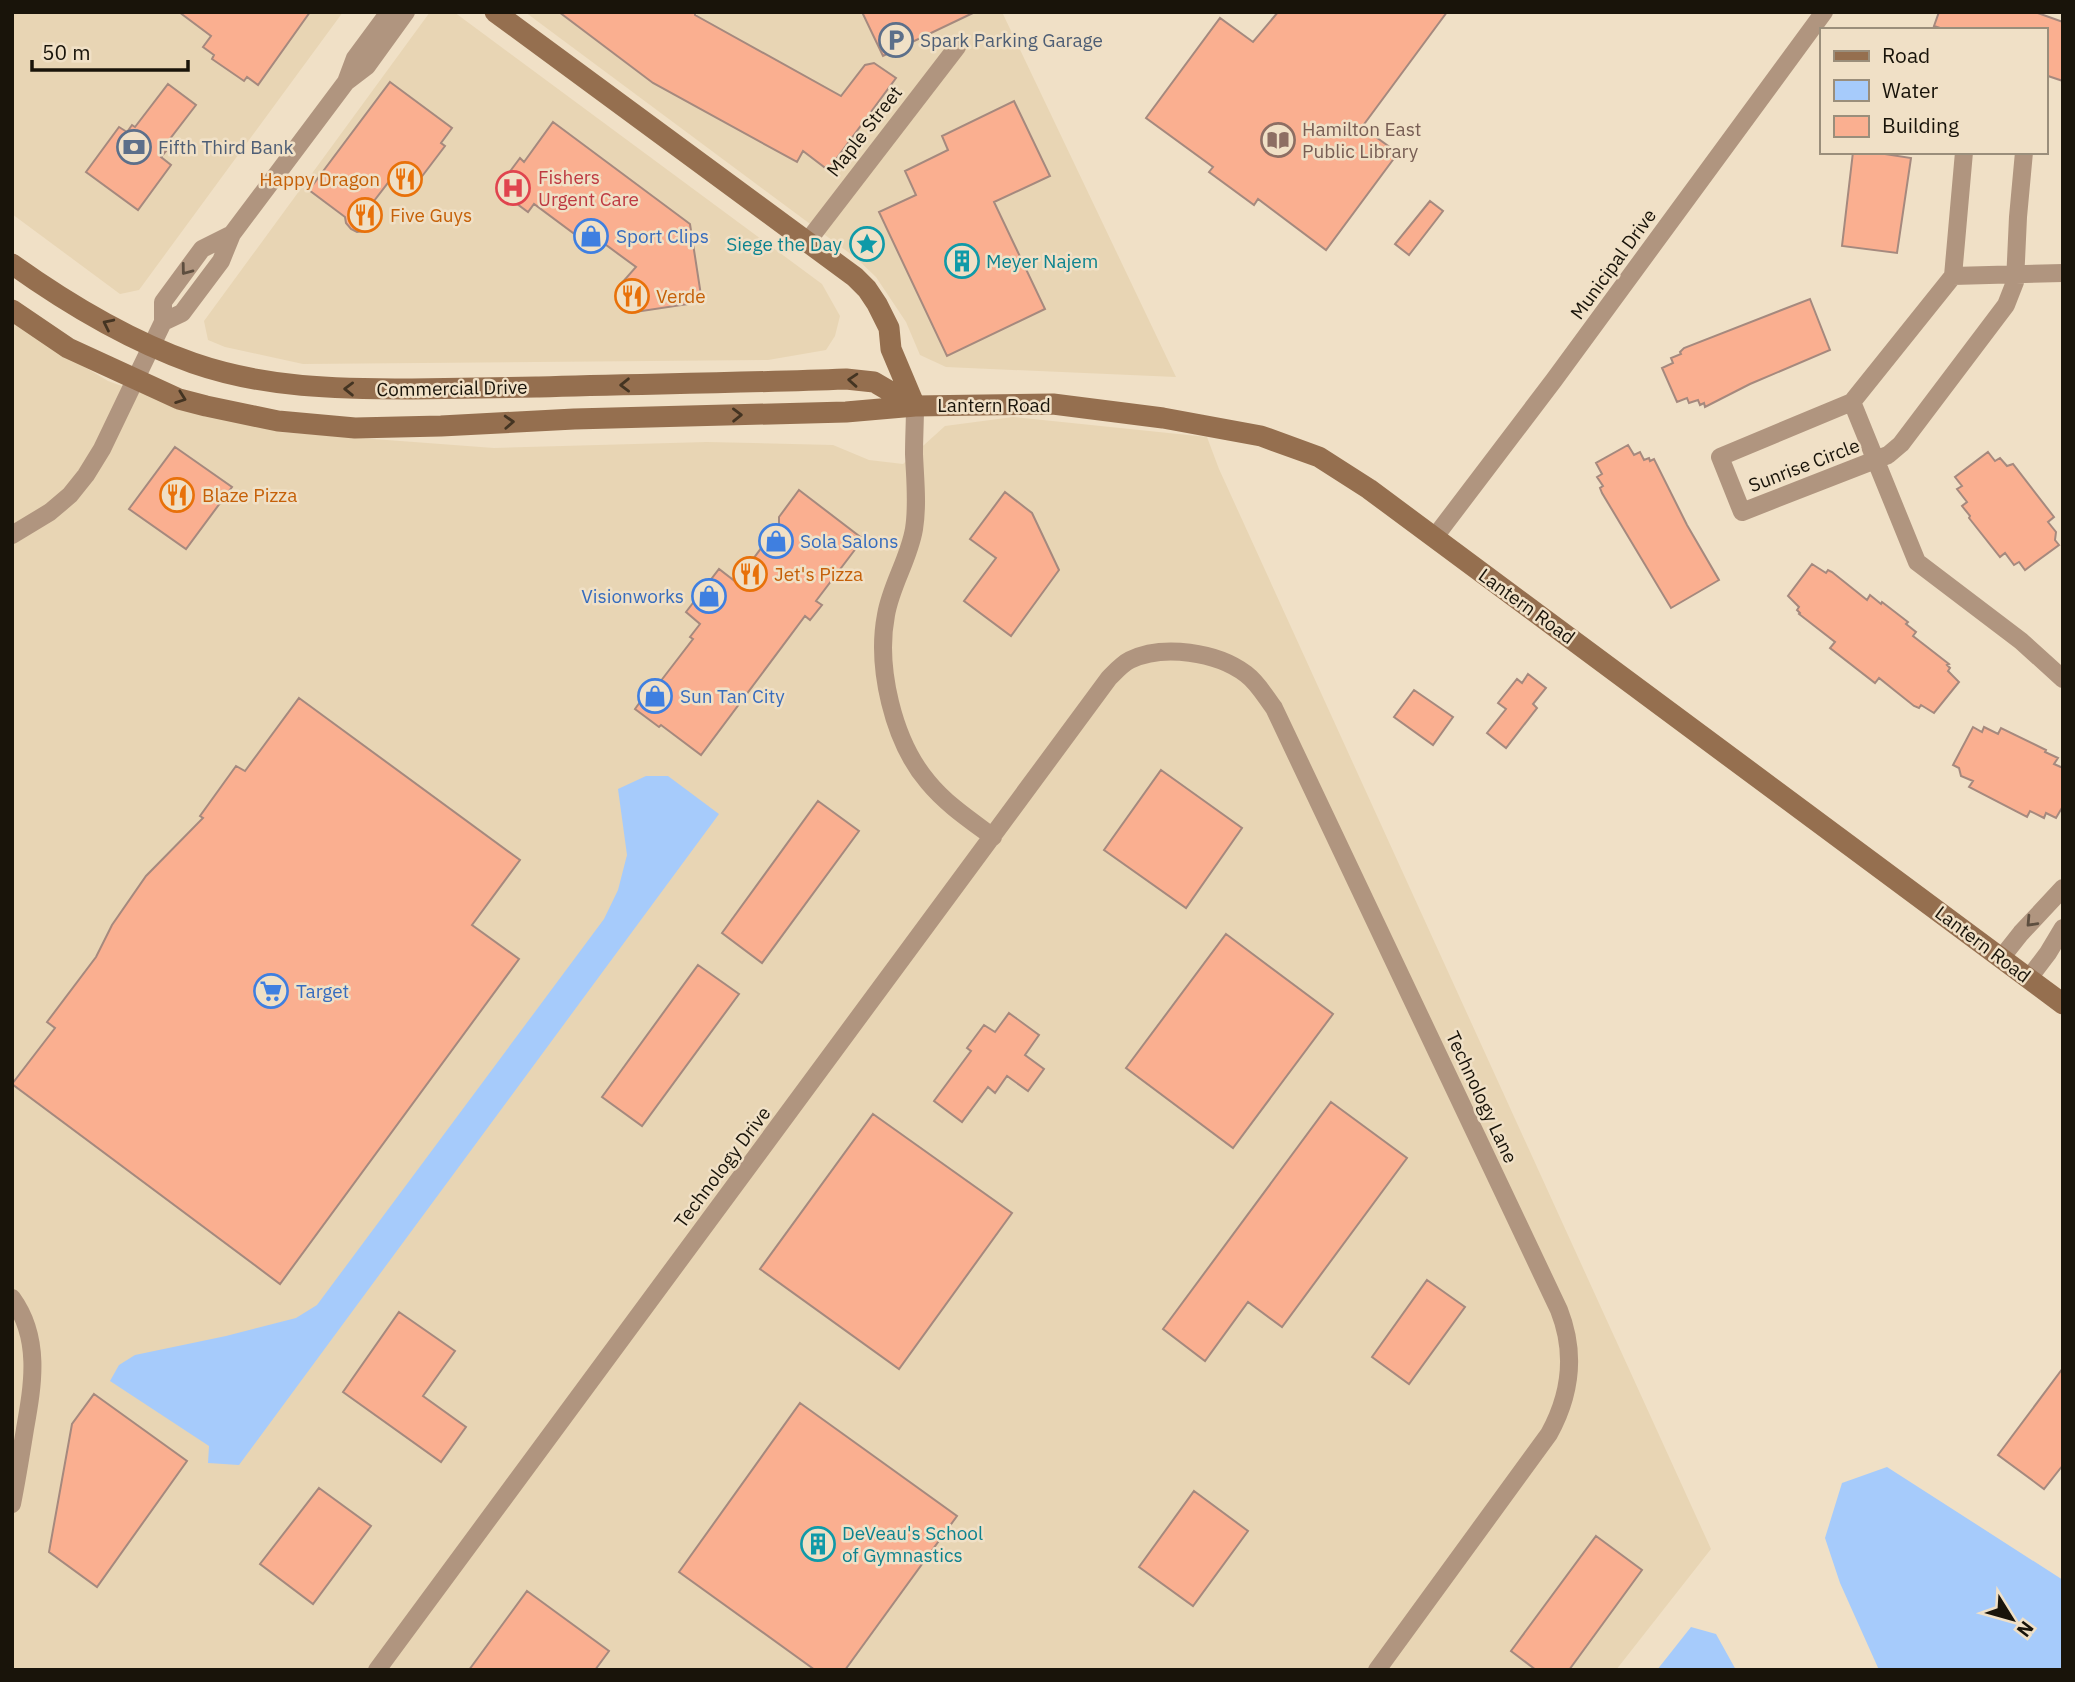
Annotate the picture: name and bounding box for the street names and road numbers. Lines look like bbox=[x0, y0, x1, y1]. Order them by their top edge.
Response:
street label: Maple Street bbox=[821, 81, 907, 181]
street label: Municipal Drive bbox=[1565, 204, 1661, 324]
street label: Commercial Drive bbox=[376, 375, 528, 401]
street label: Lantern Road bbox=[937, 393, 1051, 417]
street label: Sunrise Circle bbox=[1745, 433, 1863, 497]
street label: Lantern Road bbox=[1474, 563, 1580, 649]
street label: Lantern Road bbox=[1930, 900, 2036, 988]
street label: Technology Lane bbox=[1441, 1027, 1523, 1167]
street label: Technology Drive bbox=[669, 1102, 775, 1232]

